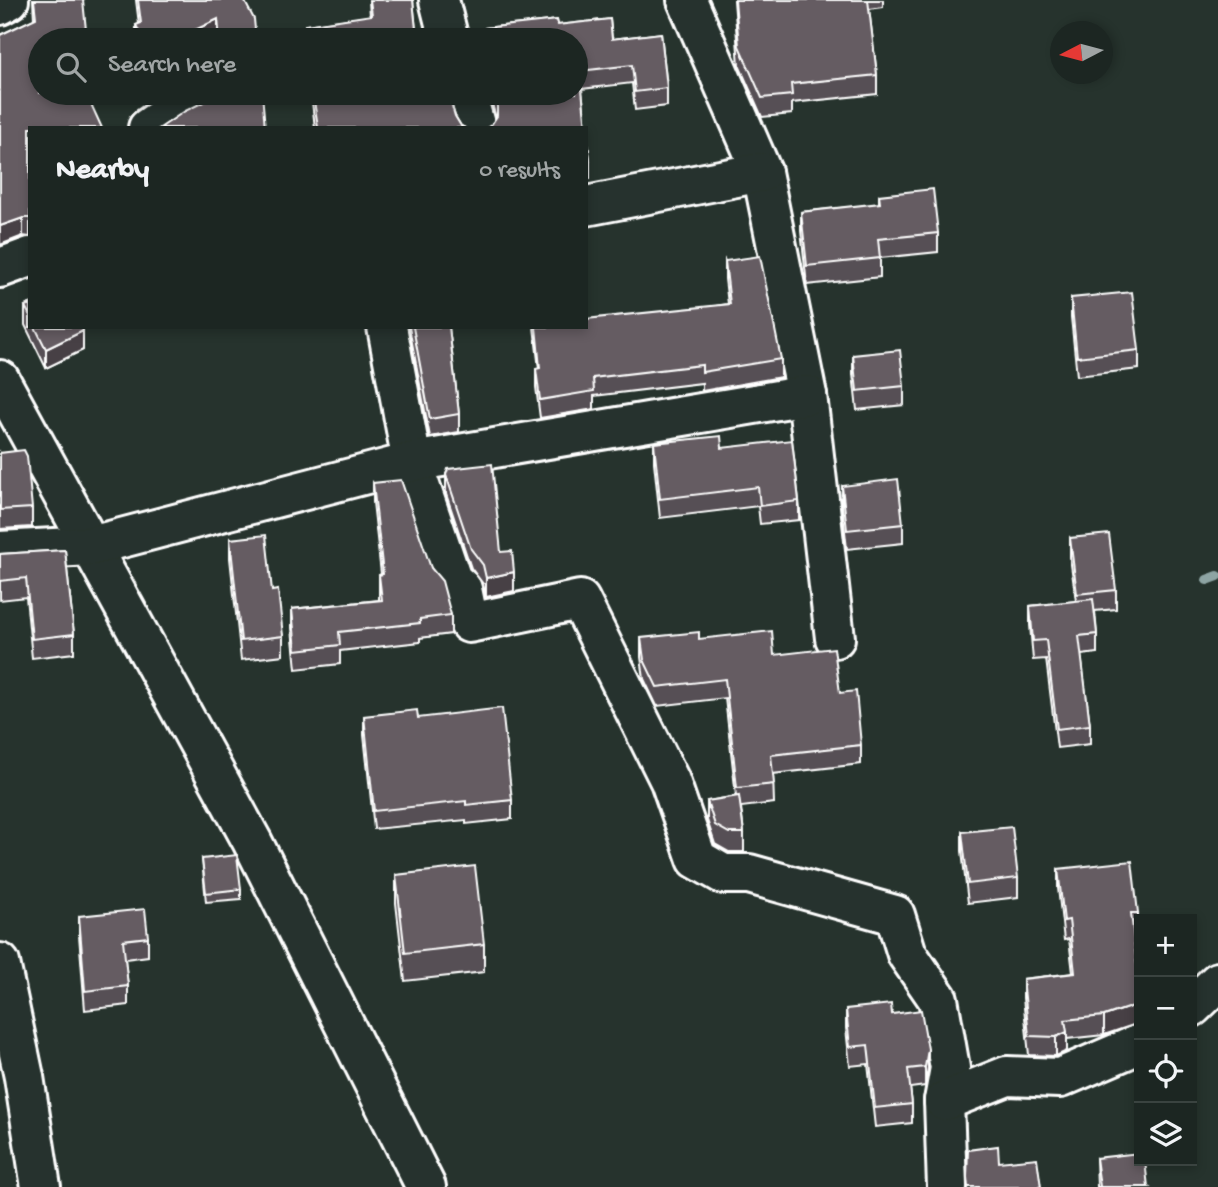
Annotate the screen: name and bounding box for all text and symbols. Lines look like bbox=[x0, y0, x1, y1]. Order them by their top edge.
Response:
north arrow bbox=[1050, 21, 1113, 84]
search box bbox=[28, 28, 588, 105]
icon: search bbox=[52, 48, 90, 86]
text: Search here bbox=[108, 51, 236, 82]
text: Nearby bbox=[56, 154, 149, 189]
text: 0 results bbox=[479, 158, 560, 185]
map controls bbox=[1134, 914, 1197, 1166]
button: + bbox=[1134, 914, 1197, 977]
button: − bbox=[1134, 977, 1197, 1040]
button: locate bbox=[1134, 1040, 1197, 1103]
button: layers bbox=[1134, 1103, 1197, 1166]

